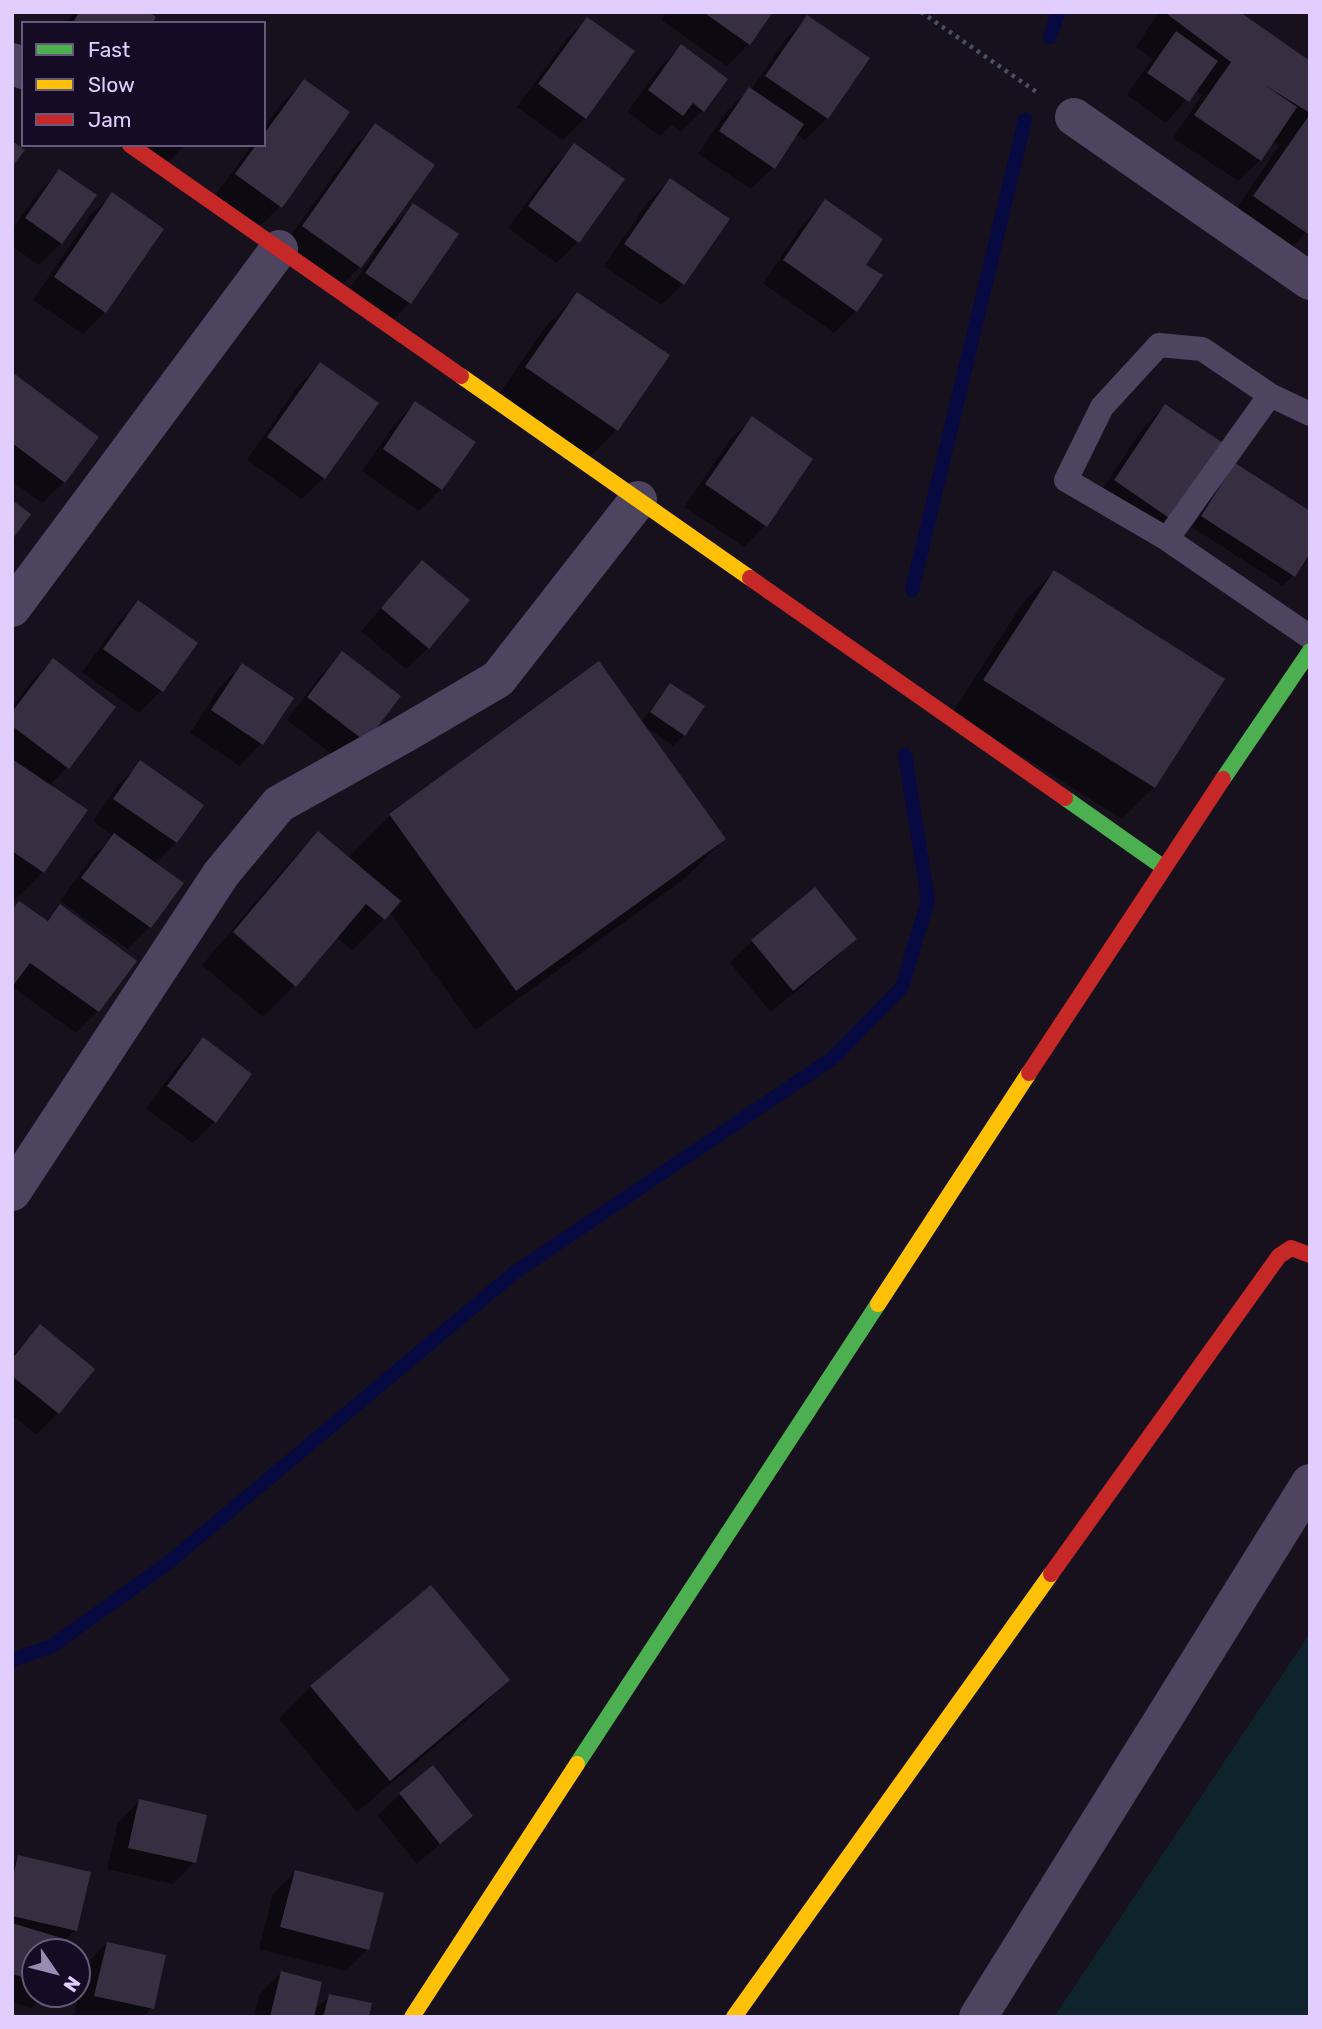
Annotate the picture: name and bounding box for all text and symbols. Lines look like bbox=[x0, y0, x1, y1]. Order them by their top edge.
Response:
legend bbox=[21, 21, 266, 147]
text: Fast bbox=[88, 37, 130, 62]
text: Slow bbox=[88, 72, 135, 97]
text: Jam bbox=[88, 107, 132, 132]
north arrow bbox=[21, 1938, 91, 2008]
text: N bbox=[59, 1972, 85, 1996]

